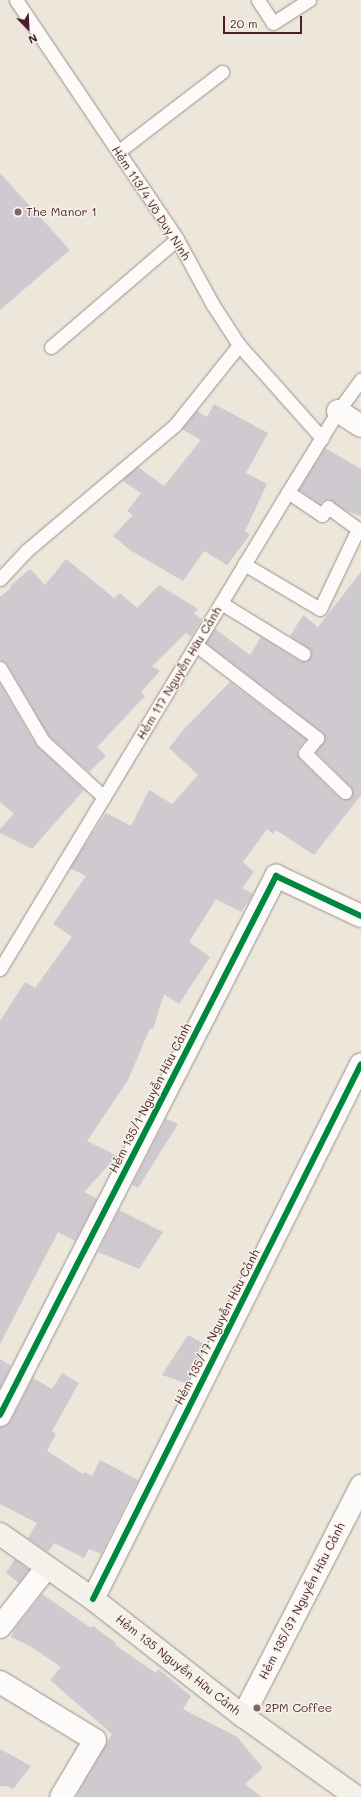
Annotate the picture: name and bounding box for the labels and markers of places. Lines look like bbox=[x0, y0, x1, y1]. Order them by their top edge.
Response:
place label: The Manor 1 bbox=[26, 205, 97, 219]
marker: The Manor 1 bbox=[13, 207, 23, 217]
place label: 2PM Coffee bbox=[265, 1701, 332, 1715]
marker: 2PM Coffee bbox=[252, 1703, 262, 1713]

